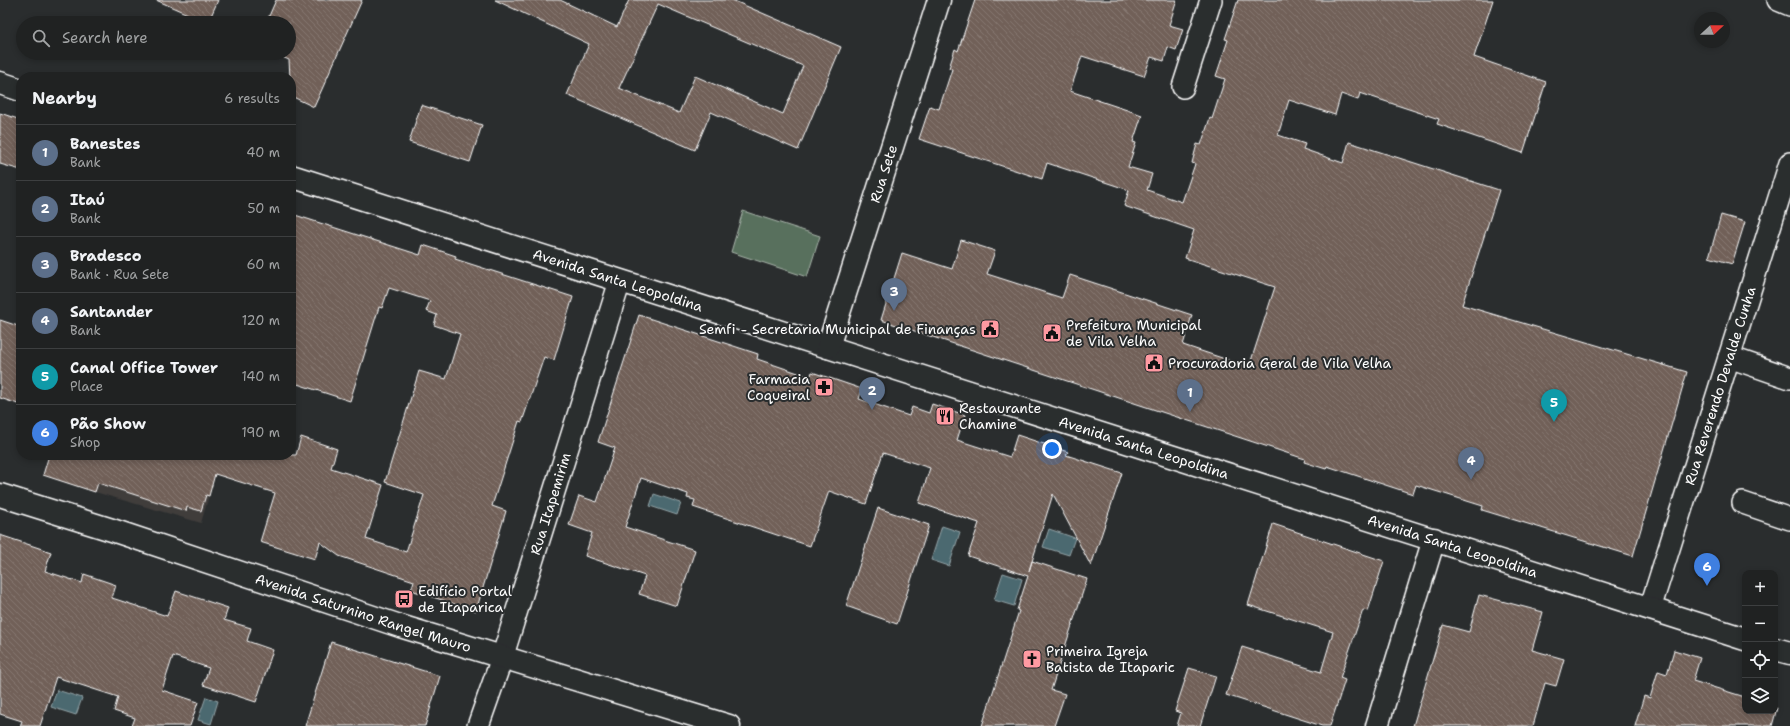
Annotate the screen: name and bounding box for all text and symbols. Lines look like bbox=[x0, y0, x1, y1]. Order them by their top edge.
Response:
north arrow bbox=[1694, 12, 1730, 48]
search box bbox=[16, 16, 296, 60]
icon: search bbox=[30, 27, 52, 49]
text: Search here bbox=[62, 28, 148, 48]
text: Nearby bbox=[32, 87, 97, 109]
text: 6 results bbox=[224, 90, 280, 107]
text: Banestes bbox=[70, 134, 140, 154]
street label: Rua Sete bbox=[866, 142, 901, 205]
text: 1 bbox=[42, 144, 48, 161]
text: 40 m bbox=[246, 144, 280, 161]
text: Bank bbox=[70, 154, 101, 171]
text: Itaú bbox=[70, 190, 105, 210]
text: 2 bbox=[40, 200, 50, 217]
text: 50 m bbox=[247, 200, 280, 217]
text: Bank bbox=[70, 210, 101, 227]
street label: Avenida Santa Leopoldina bbox=[530, 245, 705, 316]
text: Bradesco bbox=[70, 246, 141, 266]
text: 3 bbox=[40, 256, 50, 273]
text: 60 m bbox=[247, 256, 280, 273]
text: Bank · Rua Sete bbox=[70, 266, 169, 283]
pin: 3 bbox=[881, 278, 907, 311]
street label: Rua Reverendo Devalde Cunha bbox=[1680, 284, 1760, 487]
text: Santander bbox=[70, 302, 153, 322]
text: 4 bbox=[40, 312, 50, 329]
text: 120 m bbox=[242, 312, 280, 329]
place label: Prefeitura Municipal de Vila Velha bbox=[1066, 316, 1202, 350]
public building icon: Semfi - Secretaria Municipal de Finanças bbox=[979, 318, 1001, 340]
place label: Semfi - Secretaria Municipal de Finanças bbox=[699, 320, 976, 338]
text: Bank bbox=[70, 322, 101, 339]
public building icon: Prefeitura Municipal de Vila Velha bbox=[1041, 322, 1063, 344]
public building icon: Procuradoria Geral de Vila Velha bbox=[1143, 352, 1165, 374]
place label: Procuradoria Geral de Vila Velha bbox=[1168, 354, 1391, 372]
text: Canal Office Tower bbox=[70, 358, 218, 378]
text: 5 bbox=[41, 368, 49, 385]
text: 140 m bbox=[241, 368, 280, 385]
place label: Farmacia Coqueiral bbox=[747, 370, 811, 404]
pharmacy icon: Farmacia Coqueiral bbox=[813, 376, 835, 398]
pin: 2 bbox=[859, 377, 885, 410]
text: Place bbox=[70, 378, 103, 395]
pin: 1 bbox=[1177, 379, 1203, 412]
pin: 5 bbox=[1541, 389, 1567, 422]
place label: Restaurante Chamine bbox=[959, 399, 1042, 433]
restaurant icon: Restaurante Chamine bbox=[934, 405, 956, 427]
street label: Avenida Santa Leopoldina bbox=[1056, 412, 1231, 483]
text: Pão Show bbox=[70, 414, 146, 434]
text: 6 bbox=[40, 424, 50, 441]
text: 190 m bbox=[241, 424, 280, 441]
text: Shop bbox=[70, 434, 100, 451]
your location bbox=[1042, 439, 1062, 459]
pin: 4 bbox=[1458, 447, 1484, 480]
street label: Rua Itapemirim bbox=[526, 450, 575, 557]
street label: Avenida Santa Leopoldina bbox=[1365, 510, 1540, 581]
pin: 6 bbox=[1694, 553, 1720, 586]
street label: Avenida Saturnino Rangel Mauro bbox=[253, 569, 473, 656]
map controls bbox=[1742, 570, 1778, 714]
button: + bbox=[1742, 570, 1778, 606]
place label: Edifício Portal de Itaparica bbox=[418, 582, 513, 616]
bus stop icon: Edifício Portal de Itaparica bbox=[393, 588, 415, 610]
button: − bbox=[1742, 606, 1778, 642]
place label: Primeira Igreja Batista de Itaparic bbox=[1046, 642, 1175, 676]
button: locate bbox=[1742, 642, 1778, 678]
church icon: Primeira Igreja Batista de Itaparic bbox=[1021, 648, 1043, 670]
button: layers bbox=[1742, 678, 1778, 714]

